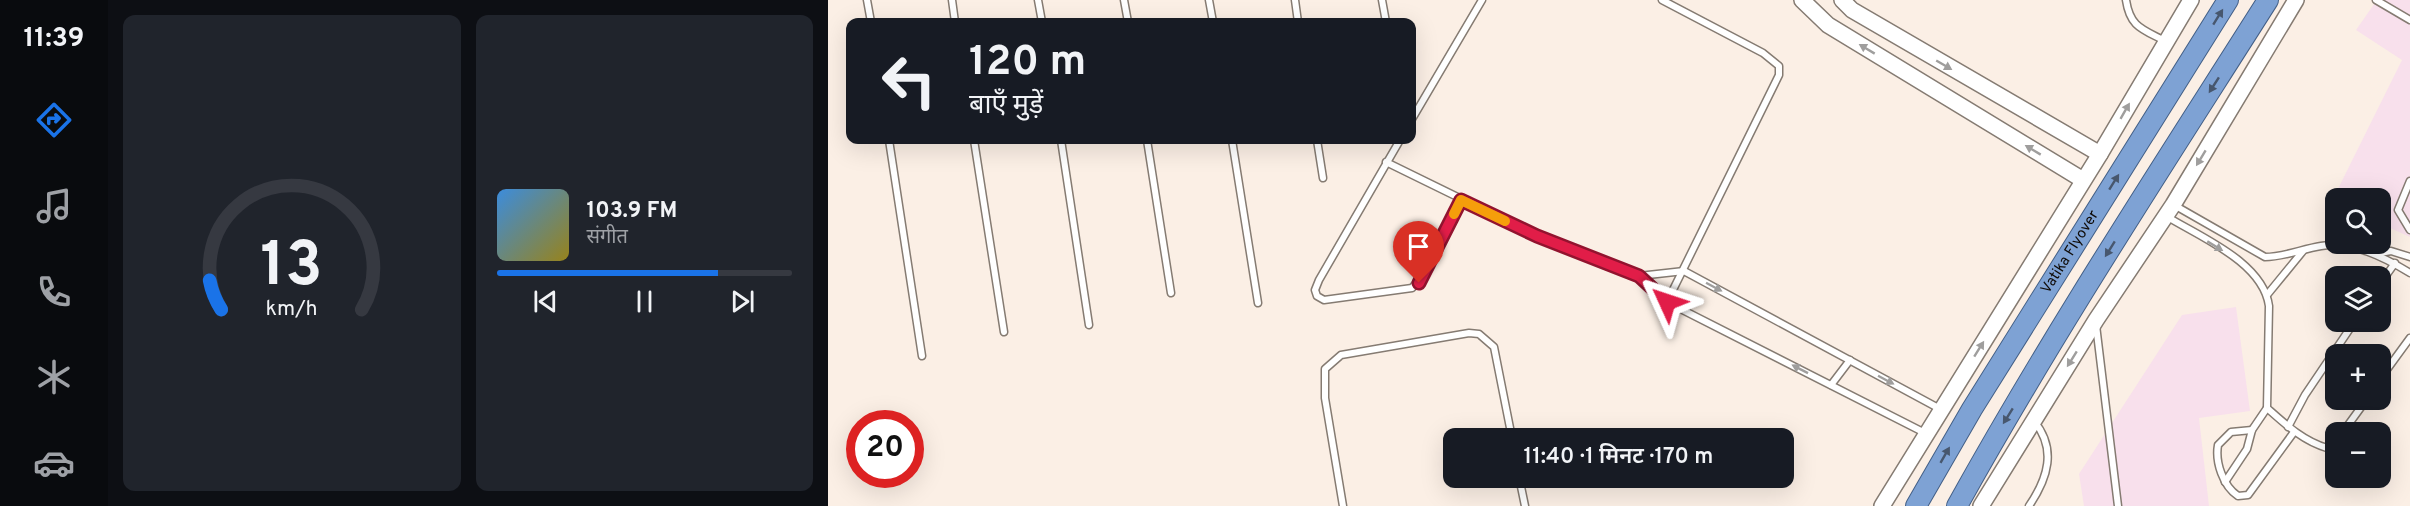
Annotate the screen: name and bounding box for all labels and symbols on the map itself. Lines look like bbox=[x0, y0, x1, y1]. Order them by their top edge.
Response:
one-way arrow bbox=[2212, 9, 2223, 25]
one-way arrow bbox=[1859, 43, 1875, 54]
one-way arrow bbox=[1936, 60, 1952, 71]
one-way arrow bbox=[2209, 77, 2220, 93]
one-way arrow bbox=[2120, 102, 2130, 119]
one-way arrow bbox=[2025, 144, 2041, 155]
one-way arrow bbox=[2196, 150, 2207, 166]
one-way arrow bbox=[2108, 174, 2119, 190]
street label: Vatika Flyover bbox=[2037, 207, 2103, 297]
pin bbox=[1393, 221, 1444, 283]
one-way arrow bbox=[2105, 241, 2116, 258]
one-way arrow bbox=[2207, 241, 2223, 252]
position arrow bbox=[1635, 270, 1699, 334]
one-way arrow bbox=[1706, 282, 1723, 292]
one-way arrow bbox=[1974, 341, 1985, 357]
one-way arrow bbox=[2066, 351, 2077, 367]
one-way arrow bbox=[1791, 364, 1808, 374]
one-way arrow bbox=[1878, 375, 1895, 385]
one-way arrow bbox=[2002, 408, 2013, 424]
speed limit sign: 20 bbox=[846, 410, 924, 488]
one-way arrow bbox=[1940, 446, 1950, 463]

